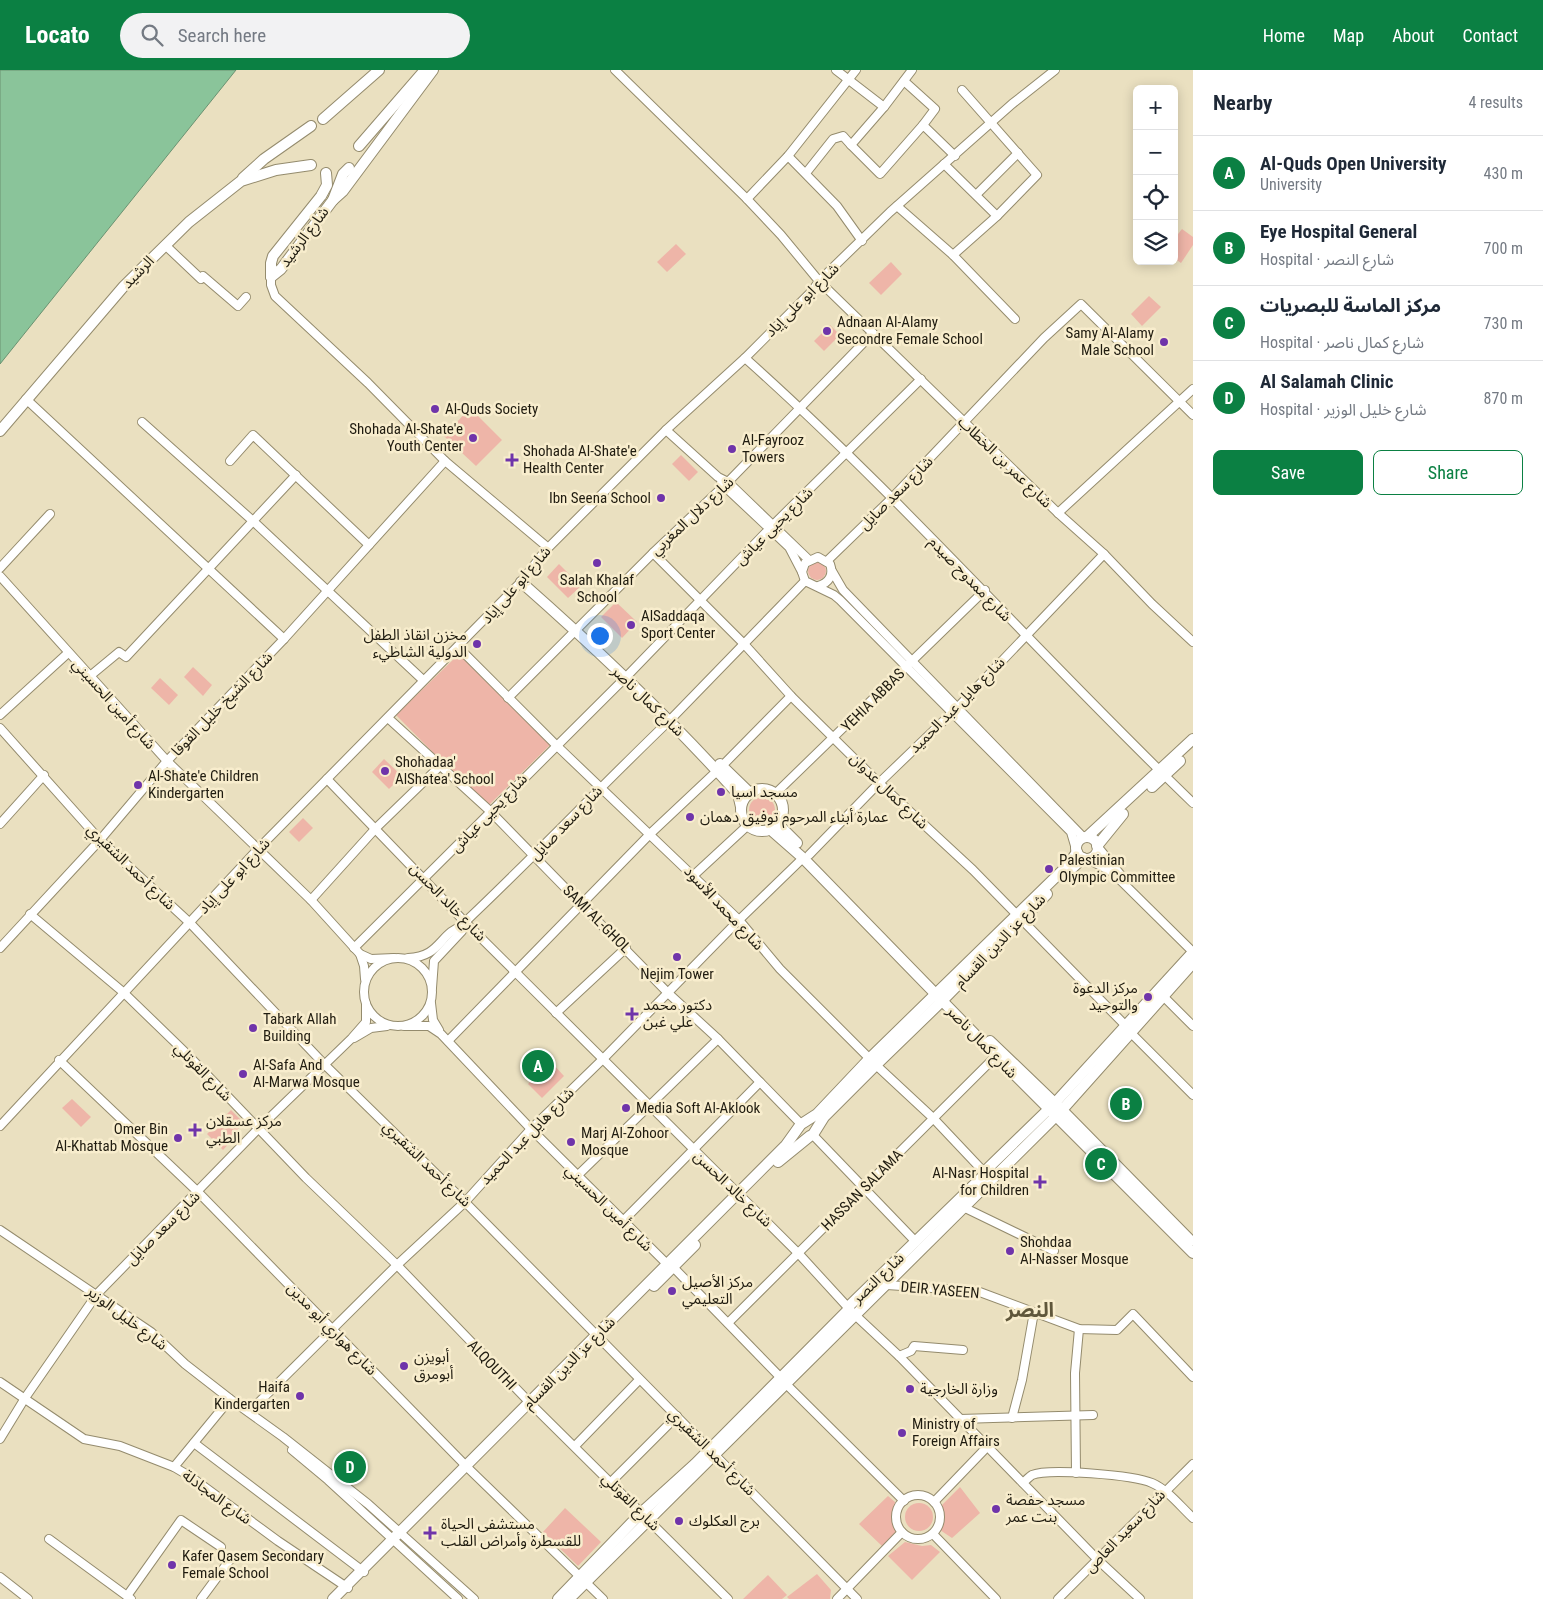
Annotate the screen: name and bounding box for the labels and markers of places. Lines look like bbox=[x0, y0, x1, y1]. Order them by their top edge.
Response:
place label: Adnaan Al-Alamy Secondre Female School bbox=[837, 313, 983, 348]
place label: Samy Al-Alamy Male School bbox=[1065, 324, 1154, 359]
marker: Adnaan Al-Alamy Secondre Female School bbox=[821, 325, 833, 337]
marker: Samy Al-Alamy Male School bbox=[1158, 336, 1170, 348]
place label: Al-Quds Society bbox=[445, 400, 538, 418]
marker: Al-Quds Society bbox=[429, 403, 441, 415]
place label: Shohada Al-Shate'e Youth Center bbox=[349, 420, 463, 455]
place label: Al-Fayrooz Towers bbox=[742, 431, 804, 466]
marker: Shohada Al-Shate'e Youth Center bbox=[467, 432, 479, 444]
place label: Shohada Al-Shate'e Health Center bbox=[523, 442, 637, 477]
marker: Al-Fayrooz Towers bbox=[726, 443, 738, 455]
marker: Shohada Al-Shate'e Health Center bbox=[505, 453, 519, 467]
place label: Ibn Seena School bbox=[549, 489, 651, 507]
marker: Ibn Seena School bbox=[655, 492, 667, 504]
marker: Salah Khalaf School bbox=[591, 557, 603, 569]
place label: Salah Khalaf School bbox=[560, 571, 634, 606]
place label: AlSaddaqa Sport Center bbox=[641, 607, 716, 642]
marker: AlSaddaqa Sport Center bbox=[625, 619, 637, 631]
place label: مخزن انقاذ الطفل الدولية الشاطيء bbox=[363, 626, 467, 663]
marker: مخزن انقاذ الطفل الدولية الشاطيء bbox=[471, 638, 483, 650]
place label: Shohadaa' AlShatea' School bbox=[395, 753, 494, 788]
marker: Shohadaa' AlShatea' School bbox=[379, 765, 391, 777]
place label: Al-Shate'e Children Kindergarten bbox=[148, 767, 259, 802]
marker: Al-Shate'e Children Kindergarten bbox=[132, 779, 144, 791]
place label: مسجد اسيا bbox=[731, 783, 798, 801]
marker: مسجد اسيا bbox=[715, 786, 727, 798]
place label: عمارة أبناء المرحوم توفيق دهمان bbox=[700, 808, 889, 828]
marker: عمارة أبناء المرحوم توفيق دهمان bbox=[684, 811, 696, 823]
place label: Palestinian Olympic Committee bbox=[1059, 851, 1175, 886]
marker: Palestinian Olympic Committee bbox=[1043, 863, 1055, 875]
marker: Nejim Tower bbox=[671, 951, 683, 963]
place label: Nejim Tower bbox=[640, 965, 714, 983]
place label: مركز الدعوة والتوحيد bbox=[1073, 979, 1138, 1014]
marker: مركز الدعوة والتوحيد bbox=[1142, 991, 1154, 1003]
place label: دكتور محمد علي غبن bbox=[643, 996, 712, 1033]
marker: دكتور محمد علي غبن bbox=[625, 1007, 639, 1021]
place label: Tabark Allah Building bbox=[263, 1010, 336, 1045]
marker: Tabark Allah Building bbox=[247, 1022, 259, 1034]
pin: A bbox=[522, 1047, 554, 1085]
place label: Al-Safa And Al-Marwa Mosque bbox=[253, 1056, 360, 1091]
marker: Al-Safa And Al-Marwa Mosque bbox=[237, 1068, 249, 1080]
pin: B bbox=[1110, 1085, 1142, 1123]
place label: Media Soft Al-Aklook bbox=[636, 1099, 761, 1117]
marker: Media Soft Al-Aklook bbox=[620, 1102, 632, 1114]
place label: مركز عسقلان الطبي bbox=[206, 1112, 282, 1149]
place label: Omer Bin Al-Khattab Mosque bbox=[55, 1120, 168, 1155]
marker: مركز عسقلان الطبي bbox=[188, 1123, 202, 1137]
place label: Marj Al-Zohoor Mosque bbox=[581, 1124, 669, 1159]
marker: Omer Bin Al-Khattab Mosque bbox=[172, 1132, 184, 1144]
marker: Marj Al-Zohoor Mosque bbox=[565, 1136, 577, 1148]
pin: C bbox=[1085, 1145, 1117, 1183]
place label: Al-Nasr Hospital for Children bbox=[932, 1164, 1029, 1199]
marker: Al-Nasr Hospital for Children bbox=[1033, 1175, 1047, 1189]
place label: Shohdaa Al-Nasser Mosque bbox=[1020, 1233, 1129, 1268]
marker: Shohdaa Al-Nasser Mosque bbox=[1004, 1245, 1016, 1257]
place label: مركز الأصيل التعليمي bbox=[682, 1273, 753, 1310]
marker: مركز الأصيل التعليمي bbox=[666, 1285, 678, 1297]
place label: أبويزن أبومرق bbox=[414, 1348, 454, 1383]
marker: أبويزن أبومرق bbox=[398, 1360, 410, 1372]
place label: Haifa Kindergarten bbox=[214, 1378, 290, 1413]
place label: وزارة الخارجية bbox=[920, 1380, 998, 1398]
marker: وزارة الخارجية bbox=[904, 1383, 916, 1395]
marker: Haifa Kindergarten bbox=[294, 1390, 306, 1402]
place label: Ministry of Foreign Affairs bbox=[912, 1415, 1000, 1450]
marker: Ministry of Foreign Affairs bbox=[896, 1427, 908, 1439]
pin: D bbox=[334, 1448, 366, 1486]
place label: مسجد حفصة بنت عمر bbox=[1005, 1491, 1085, 1526]
marker: مسجد حفصة بنت عمر bbox=[990, 1503, 1002, 1515]
place label: برج العكلوك bbox=[689, 1512, 760, 1533]
place label: مستشفى الحياة للقسطرة وأمراض القلب bbox=[441, 1515, 581, 1550]
marker: برج العكلوك bbox=[673, 1515, 685, 1527]
marker: مستشفى الحياة للقسطرة وأمراض القلب bbox=[423, 1526, 437, 1540]
place label: Kafer Qasem Secondary Female School bbox=[182, 1547, 324, 1582]
marker: Kafer Qasem Secondary Female School bbox=[166, 1559, 178, 1571]

